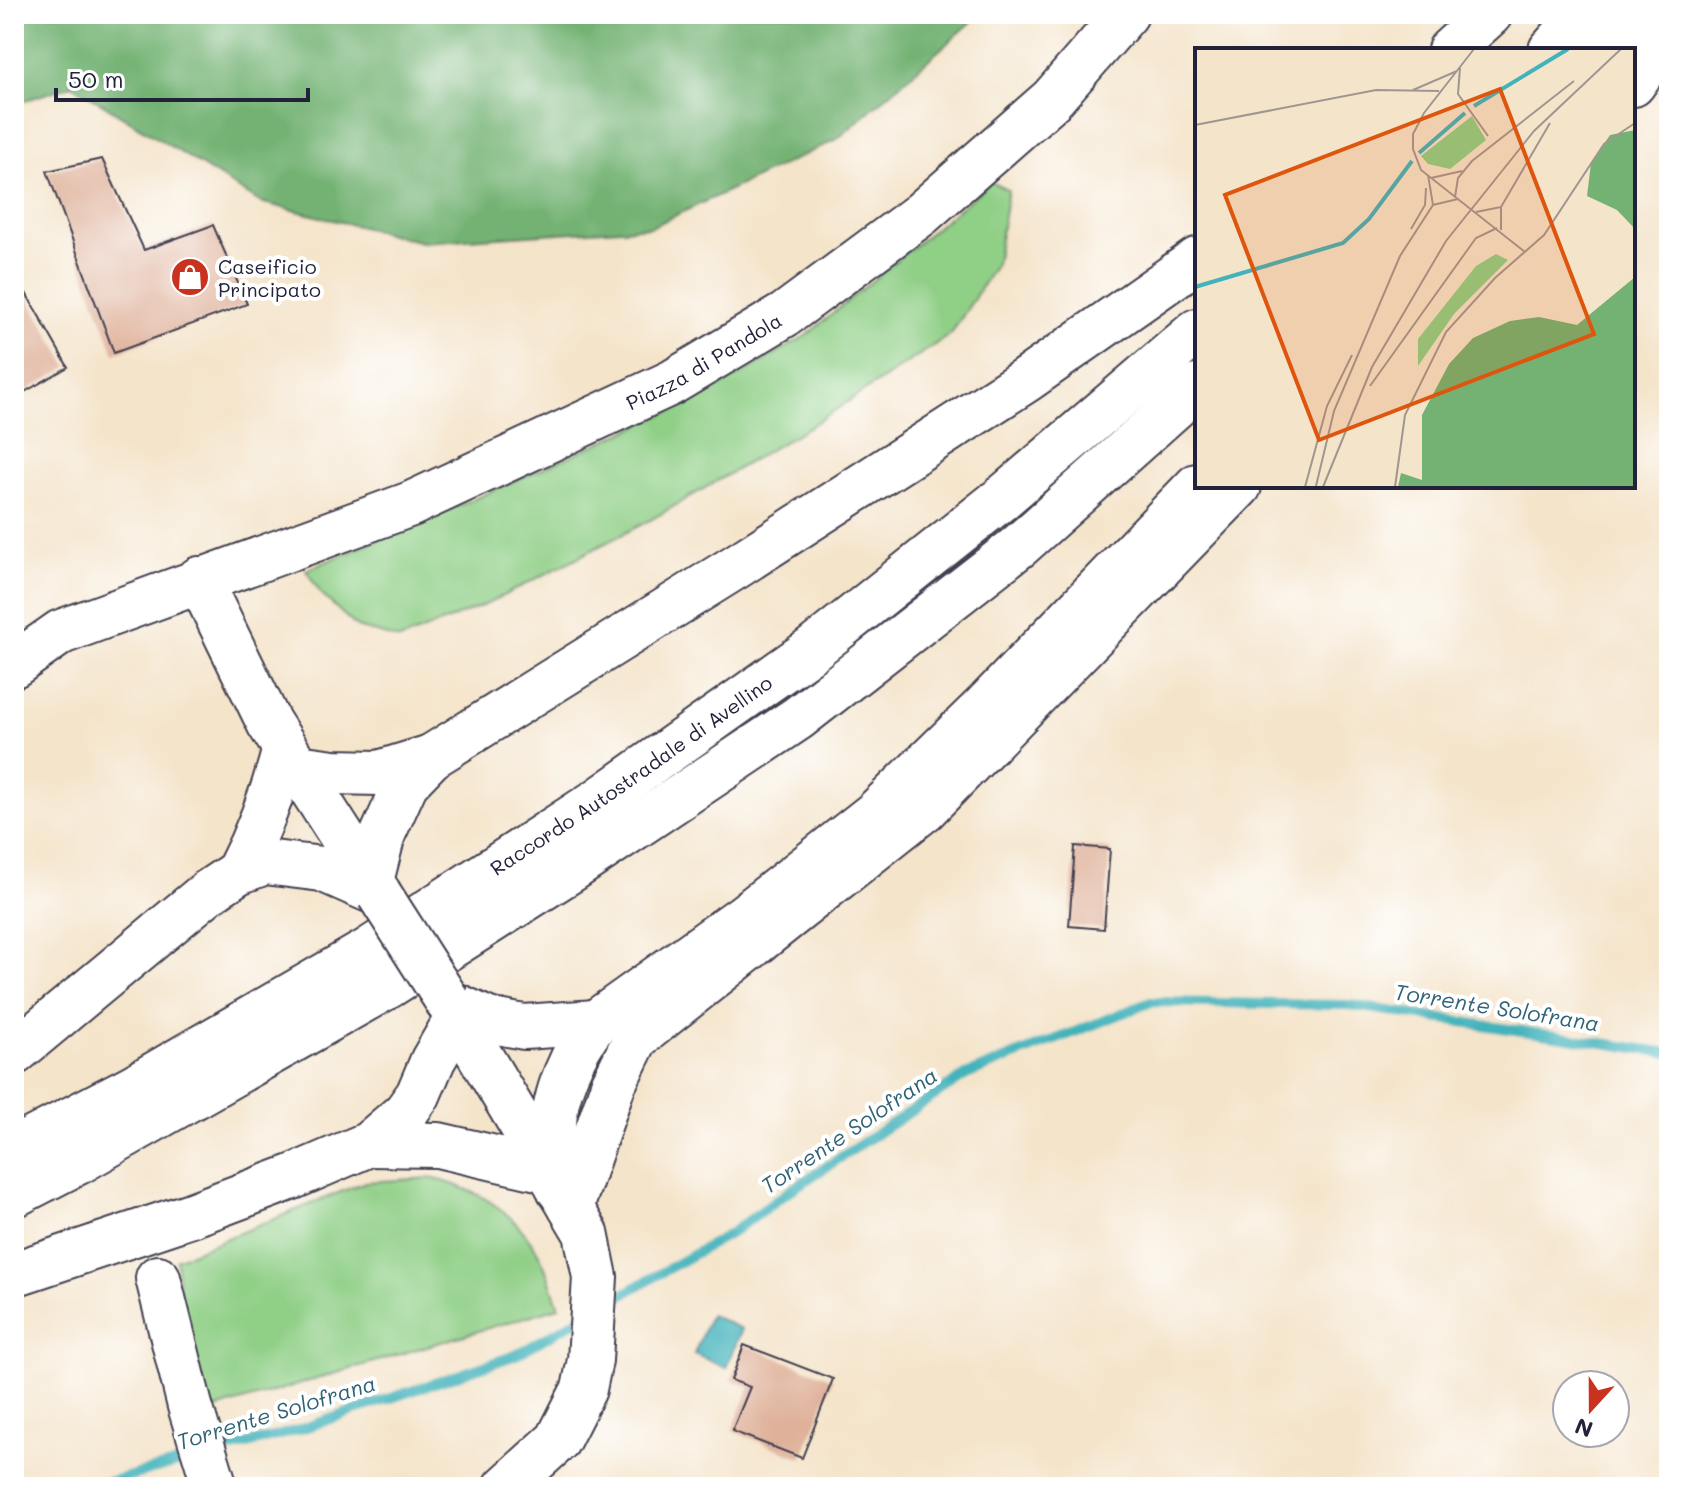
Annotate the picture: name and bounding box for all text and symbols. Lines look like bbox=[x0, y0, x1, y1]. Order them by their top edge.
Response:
inset map bbox=[1195, 48, 1635, 488]
scale bar bbox=[56, 52, 308, 102]
text: 50 m bbox=[68, 63, 124, 94]
place label: Caseificio Principato bbox=[218, 253, 321, 302]
shop icon: Caseificio Principato bbox=[169, 256, 211, 298]
street label: Piazza di Pandola bbox=[622, 307, 786, 415]
street label: Raccordo Autostradale di Avellino bbox=[485, 669, 777, 881]
water label: Torrente Solofrana bbox=[1393, 977, 1601, 1037]
water label: Torrente Solofrana bbox=[755, 1060, 943, 1200]
water label: Torrente Solofrana bbox=[173, 1368, 379, 1456]
north arrow bbox=[1551, 1369, 1631, 1449]
text: N bbox=[1571, 1412, 1597, 1445]

